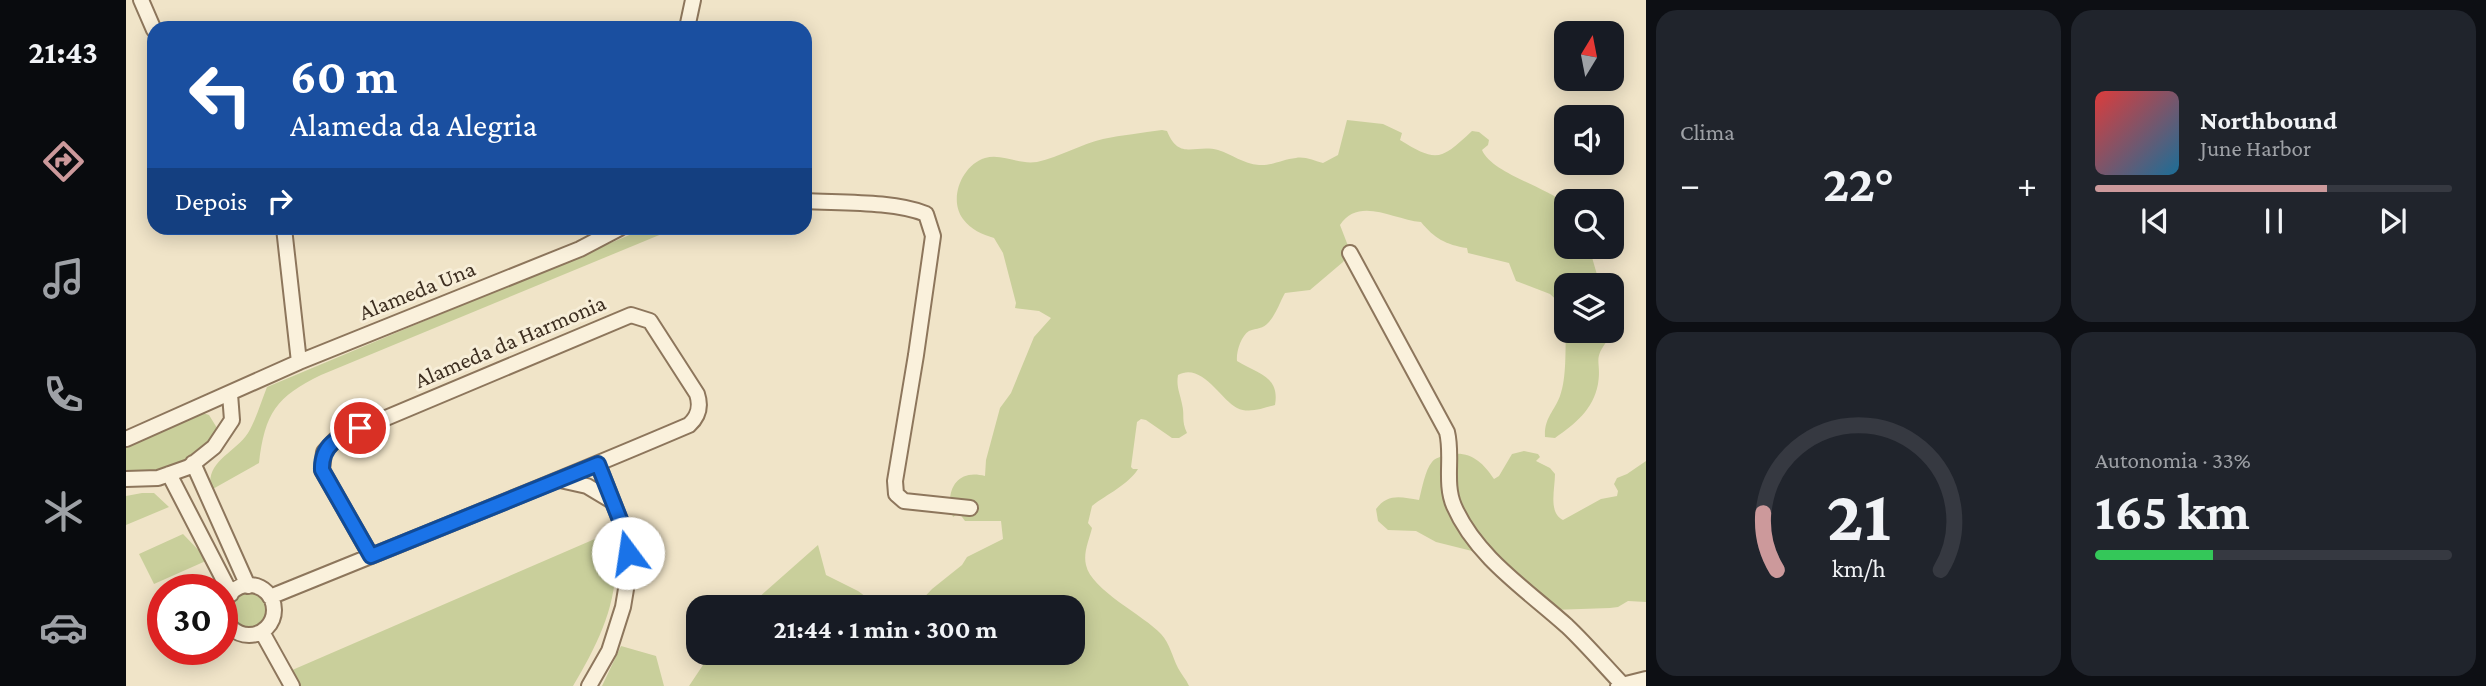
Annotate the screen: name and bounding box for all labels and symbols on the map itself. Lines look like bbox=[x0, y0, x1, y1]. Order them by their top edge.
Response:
north arrow bbox=[1554, 21, 1624, 91]
street label: Alameda Una bbox=[355, 255, 479, 325]
street label: Alameda da Harmonia bbox=[410, 289, 610, 393]
pin bbox=[330, 398, 390, 458]
position arrow bbox=[591, 516, 665, 590]
speed limit sign: 30 bbox=[147, 574, 238, 665]

